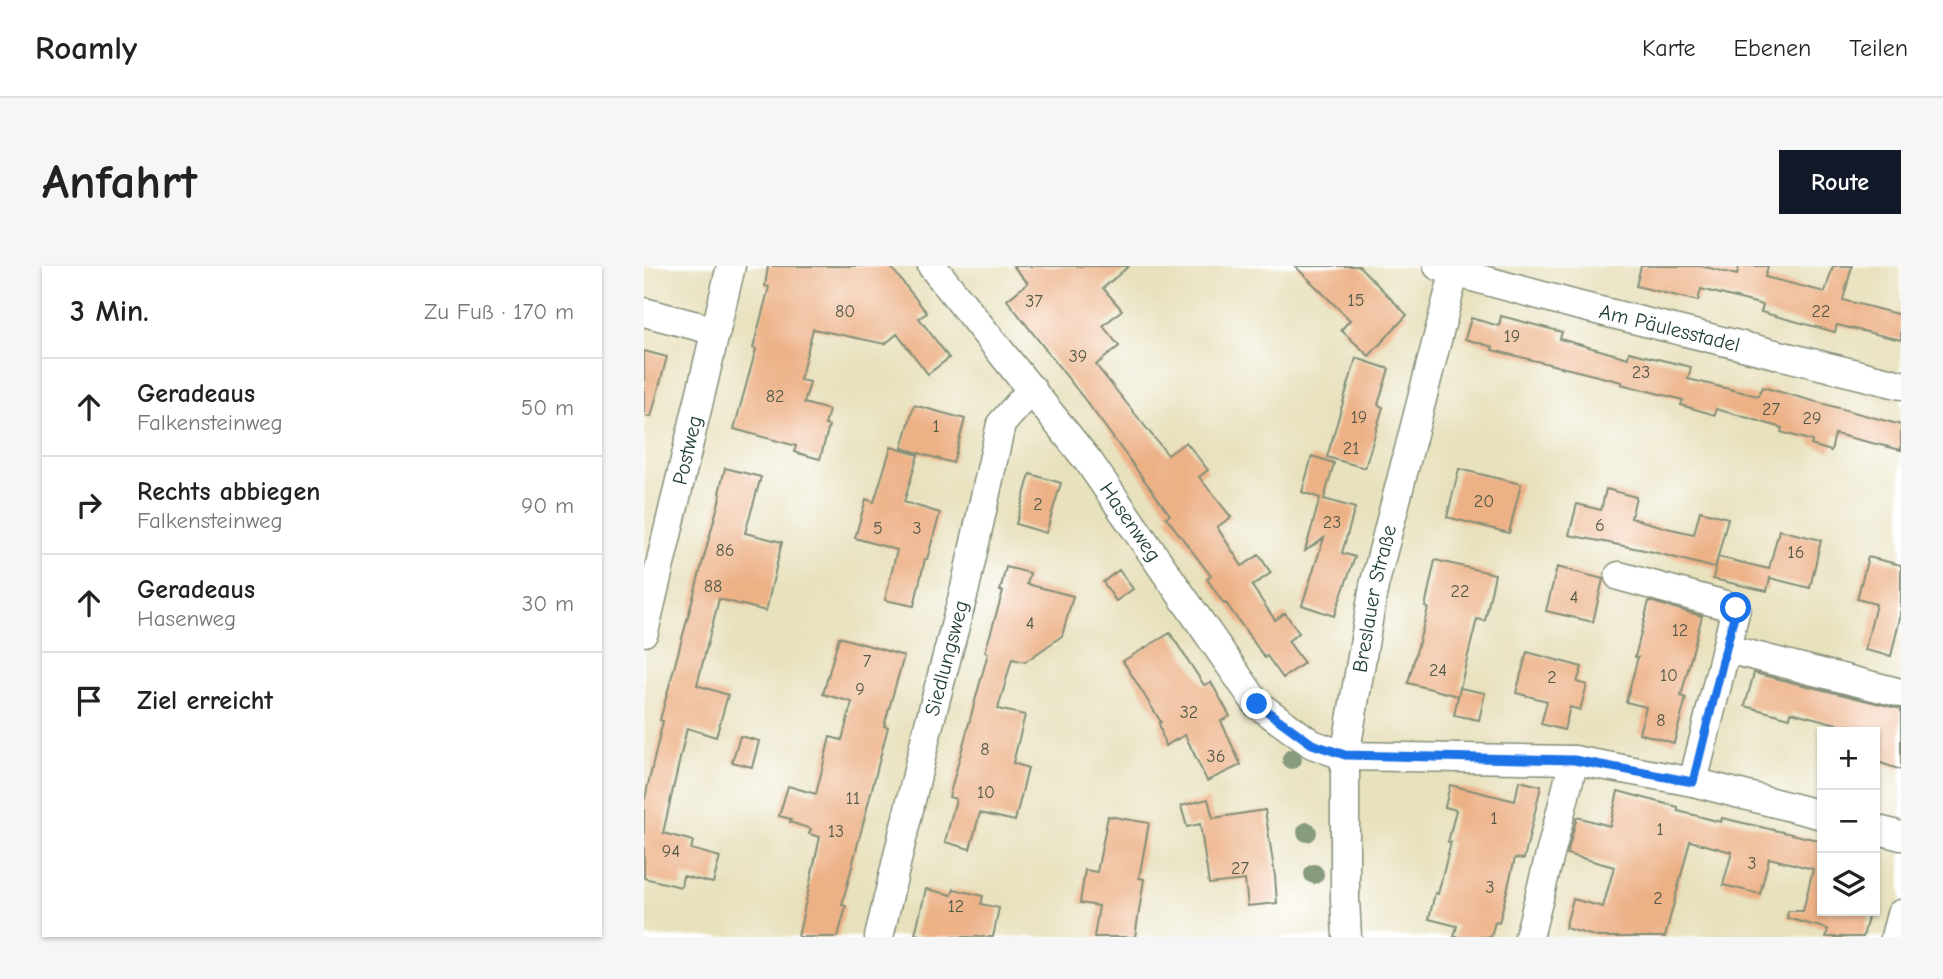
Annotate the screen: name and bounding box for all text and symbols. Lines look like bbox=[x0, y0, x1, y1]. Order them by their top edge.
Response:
text: Roamly bbox=[35, 29, 137, 67]
text: Karte bbox=[1642, 34, 1695, 62]
text: Ebenen bbox=[1733, 34, 1811, 62]
text: Teilen bbox=[1849, 34, 1908, 62]
button: Route bbox=[1779, 150, 1901, 214]
text: Anfahrt bbox=[42, 154, 197, 210]
house number: 15 bbox=[1348, 290, 1364, 311]
house number: 37 bbox=[1025, 291, 1043, 312]
text: 3 Min. bbox=[70, 294, 149, 329]
text: Zu Fuß · 170 m bbox=[424, 298, 574, 325]
street label: Am Päulesstadel bbox=[1597, 299, 1743, 357]
house number: 80 bbox=[835, 301, 855, 322]
house number: 22 bbox=[1812, 301, 1830, 322]
house number: 19 bbox=[1504, 326, 1520, 347]
house number: 39 bbox=[1069, 346, 1087, 367]
house number: 23 bbox=[1632, 362, 1650, 383]
text: Geradeaus bbox=[137, 379, 255, 409]
house number: 82 bbox=[766, 386, 784, 407]
icon: ahead bbox=[70, 388, 108, 426]
text: 50 m bbox=[521, 394, 574, 421]
house number: 27 bbox=[1762, 399, 1780, 420]
house number: 19 bbox=[1351, 407, 1367, 428]
house number: 29 bbox=[1803, 408, 1821, 429]
text: Falkensteinweg bbox=[137, 409, 283, 436]
street label: Postweg bbox=[667, 413, 707, 487]
house number: 1 bbox=[932, 416, 940, 437]
house number: 21 bbox=[1343, 438, 1359, 459]
text: Rechts abbiegen bbox=[137, 477, 320, 507]
street label: Hasenweg bbox=[1095, 478, 1166, 566]
icon: right bbox=[70, 486, 108, 524]
house number: 20 bbox=[1474, 491, 1494, 512]
text: 90 m bbox=[521, 492, 574, 519]
house number: 2 bbox=[1033, 494, 1043, 515]
text: Falkensteinweg bbox=[137, 507, 283, 534]
house number: 23 bbox=[1323, 512, 1341, 533]
house number: 6 bbox=[1595, 515, 1605, 536]
house number: 5 bbox=[873, 518, 883, 539]
house number: 3 bbox=[912, 518, 922, 539]
street label: Breslauer Straße bbox=[1347, 522, 1401, 674]
house number: 86 bbox=[715, 540, 735, 561]
house number: 16 bbox=[1788, 542, 1804, 563]
text: Geradeaus bbox=[137, 575, 255, 605]
house number: 88 bbox=[704, 576, 722, 597]
house number: 22 bbox=[1451, 581, 1469, 602]
icon: ahead bbox=[70, 584, 108, 622]
house number: 4 bbox=[1570, 587, 1578, 608]
text: 30 m bbox=[522, 590, 574, 617]
route start bbox=[1720, 592, 1751, 623]
street label: Siedlungsweg bbox=[920, 598, 973, 719]
text: Hasenweg bbox=[137, 605, 236, 632]
house number: 4 bbox=[1026, 613, 1034, 634]
house number: 12 bbox=[1672, 620, 1688, 641]
house number: 7 bbox=[863, 651, 872, 672]
house number: 24 bbox=[1429, 660, 1447, 681]
house number: 10 bbox=[1660, 665, 1678, 686]
house number: 2 bbox=[1547, 667, 1557, 688]
house number: 9 bbox=[855, 679, 865, 700]
icon: arrive bbox=[70, 682, 108, 720]
text: Ziel erreicht bbox=[137, 686, 273, 716]
route end bbox=[1241, 688, 1272, 719]
house number: 32 bbox=[1180, 702, 1198, 723]
house number: 8 bbox=[1656, 710, 1666, 731]
map controls bbox=[1817, 727, 1880, 916]
button: + bbox=[1817, 727, 1880, 790]
house number: 8 bbox=[980, 739, 990, 760]
house number: 36 bbox=[1207, 746, 1225, 767]
house number: 10 bbox=[977, 782, 995, 803]
house number: 11 bbox=[846, 788, 860, 809]
button: − bbox=[1817, 790, 1880, 853]
house number: 1 bbox=[1490, 808, 1498, 829]
house number: 1 bbox=[1656, 819, 1664, 840]
house number: 13 bbox=[828, 821, 844, 842]
house number: 94 bbox=[662, 841, 680, 862]
house number: 3 bbox=[1747, 853, 1757, 874]
button: layers bbox=[1817, 853, 1880, 916]
house number: 27 bbox=[1231, 858, 1249, 879]
house number: 3 bbox=[1485, 877, 1495, 898]
house number: 2 bbox=[1653, 888, 1663, 909]
house number: 12 bbox=[948, 896, 964, 917]

